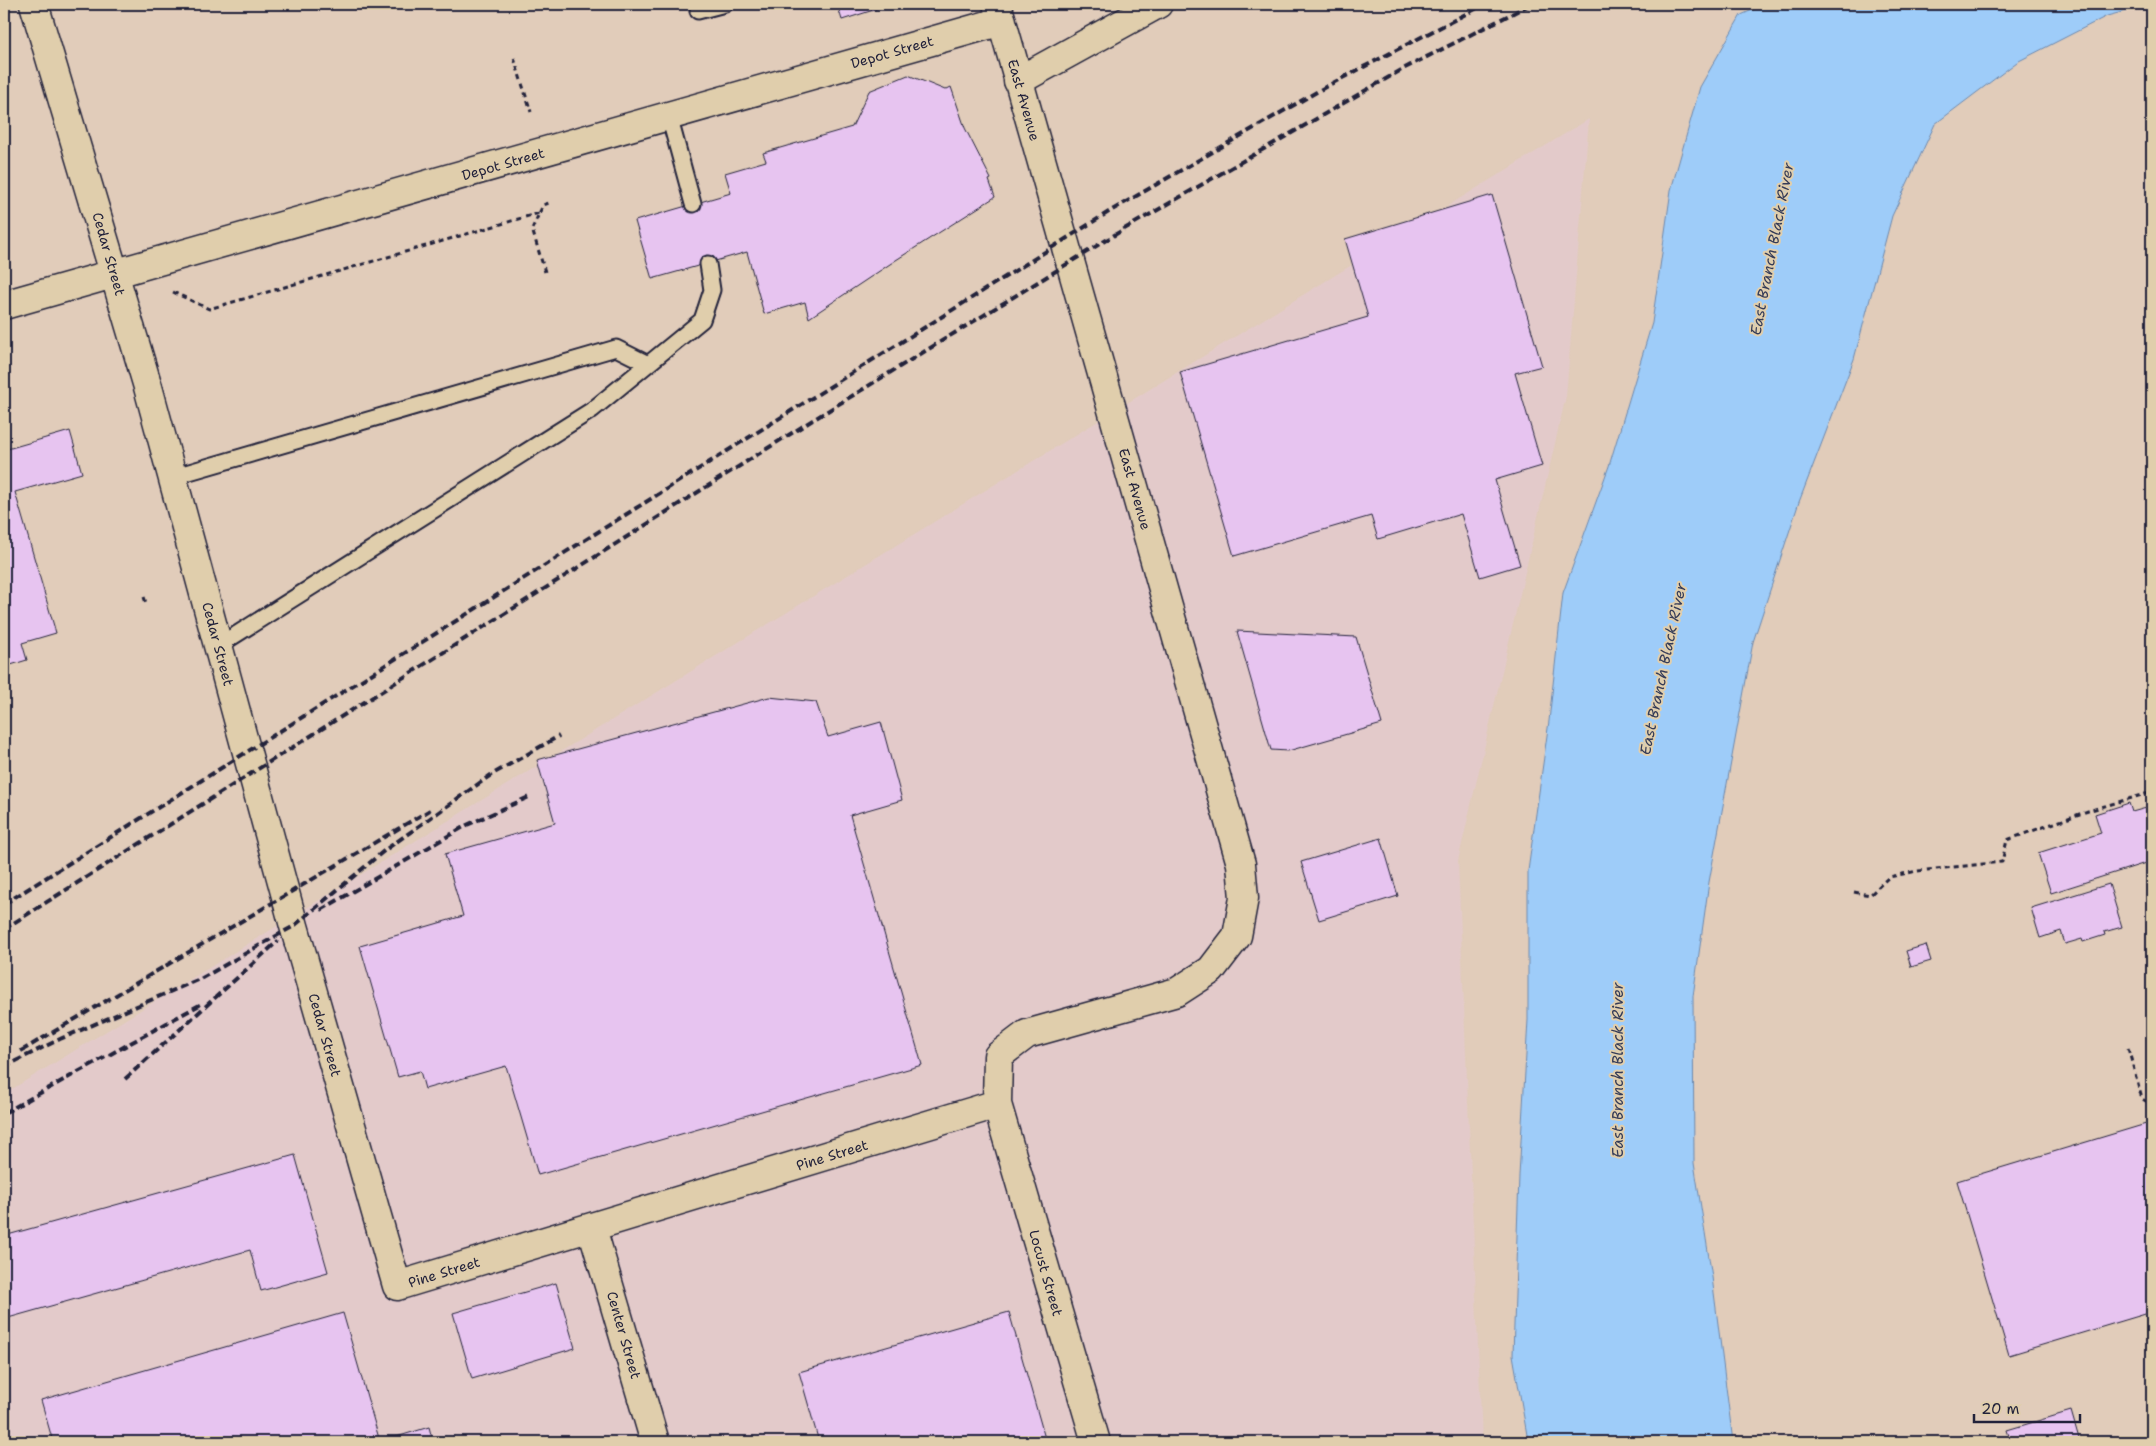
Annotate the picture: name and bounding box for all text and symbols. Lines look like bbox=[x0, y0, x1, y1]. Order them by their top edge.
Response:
street label: Depot Street bbox=[849, 32, 935, 72]
street label: East Avenue bbox=[1004, 57, 1044, 143]
street label: Depot Street bbox=[460, 144, 546, 184]
water label: East Branch Black River bbox=[1745, 160, 1799, 337]
street label: Cedar Street bbox=[88, 210, 130, 298]
street label: East Avenue bbox=[1115, 446, 1155, 532]
water label: East Branch Black River bbox=[1635, 580, 1691, 757]
street label: Cedar Street bbox=[198, 600, 238, 688]
water label: East Branch Black River bbox=[1608, 981, 1628, 1158]
street label: Cedar Street bbox=[304, 991, 346, 1079]
street label: Pine Street bbox=[794, 1136, 870, 1174]
street label: Locust Street bbox=[1025, 1228, 1067, 1318]
street label: Pine Street bbox=[406, 1253, 482, 1291]
street label: Center Street bbox=[603, 1289, 645, 1381]
scale bar bbox=[1974, 1391, 2080, 1423]
text: 20 m bbox=[1981, 1399, 2020, 1419]

